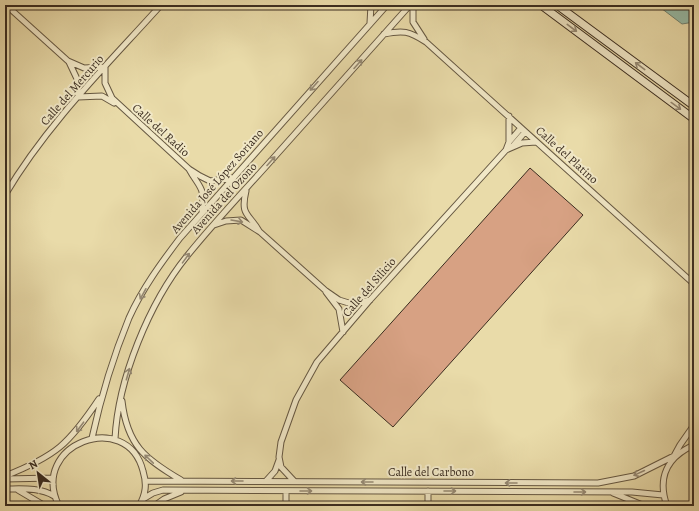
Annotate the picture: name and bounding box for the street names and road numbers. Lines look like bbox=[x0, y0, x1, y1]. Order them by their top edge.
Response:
street label: Calle del Mercurio bbox=[37, 51, 107, 129]
street label: Calle del Radio bbox=[129, 100, 193, 160]
street label: Calle del Platino bbox=[532, 123, 602, 187]
street label: Avenida José López Soriano bbox=[166, 125, 267, 237]
street label: Avenida del Ozono bbox=[187, 159, 260, 238]
street label: Calle del Silicio bbox=[339, 254, 399, 320]
street label: Calle del Carbono bbox=[388, 464, 474, 480]

